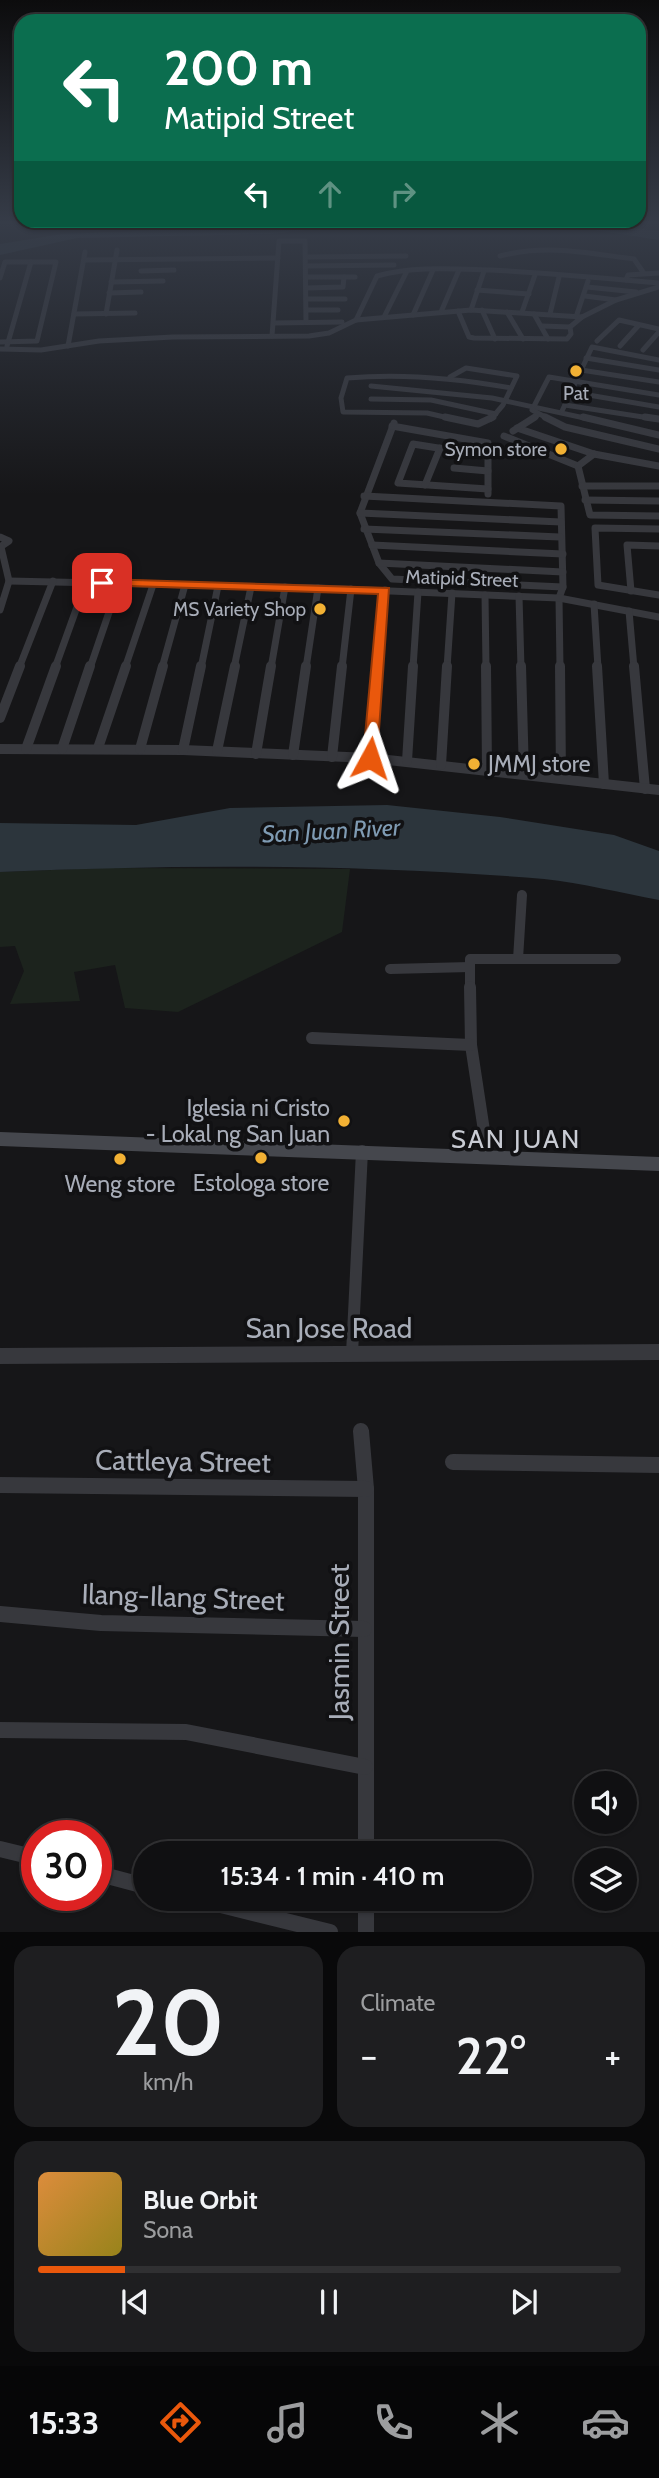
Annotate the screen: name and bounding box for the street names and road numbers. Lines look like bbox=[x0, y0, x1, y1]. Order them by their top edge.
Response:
street label: Matipid Street bbox=[405, 565, 519, 592]
street label: San Jose Road bbox=[246, 1311, 412, 1345]
street label: Cattleya Street bbox=[95, 1442, 271, 1480]
street label: Jasmin Street bbox=[322, 1564, 356, 1721]
street label: Ilang-Ilang Street bbox=[81, 1576, 285, 1618]

